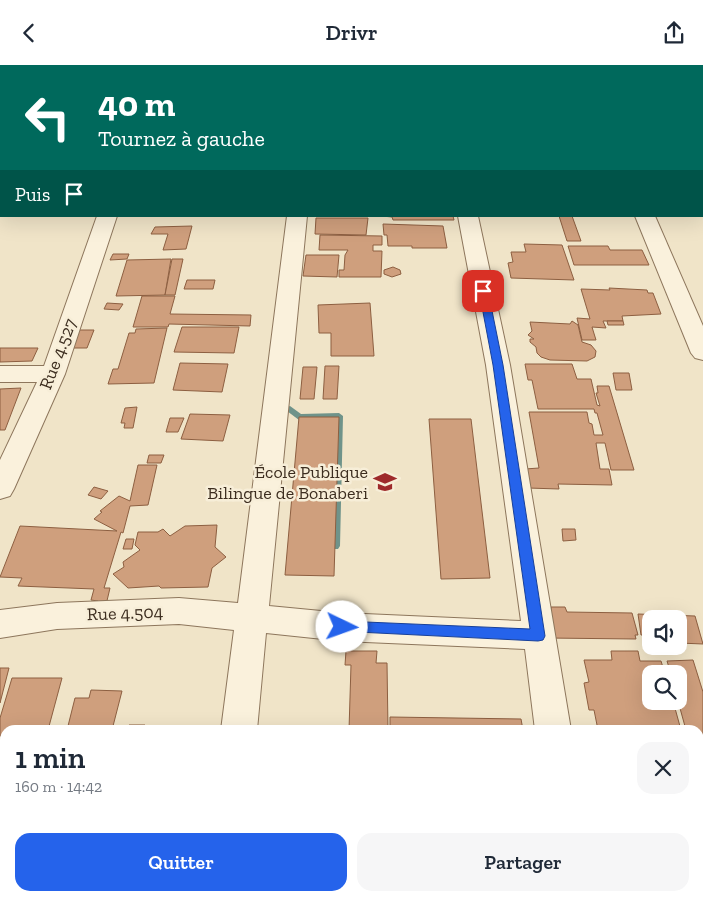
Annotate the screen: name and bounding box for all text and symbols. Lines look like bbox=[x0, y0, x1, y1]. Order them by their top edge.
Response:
icon: back bbox=[15, 19, 43, 47]
text: Drivr bbox=[325, 19, 378, 46]
icon: share bbox=[660, 19, 688, 47]
text: 40 m bbox=[98, 83, 175, 125]
icon: left bbox=[15, 85, 80, 150]
text: Tournez à gauche bbox=[98, 125, 265, 152]
icon: arrive bbox=[60, 180, 88, 208]
text: Puis bbox=[15, 183, 50, 206]
pin bbox=[462, 270, 504, 312]
icon: arrive bbox=[469, 277, 497, 305]
street label: Rue 4.527 bbox=[34, 315, 82, 393]
place label: École Publique Bilingue de Bonaberi bbox=[207, 461, 368, 504]
school or university icon: École Publique Bilingue de Bonaberi bbox=[372, 469, 398, 495]
position arrow bbox=[315, 600, 367, 652]
street label: Rue 4.504 bbox=[86, 601, 164, 625]
map controls bbox=[642, 610, 687, 710]
button: sound bbox=[642, 610, 687, 655]
button: search bbox=[642, 665, 687, 710]
text: 1 min bbox=[15, 740, 85, 776]
button: close bbox=[637, 742, 689, 794]
text: 160 m · 14:42 bbox=[15, 777, 102, 796]
button: Quitter bbox=[15, 833, 347, 891]
button: Partager bbox=[357, 833, 689, 891]

